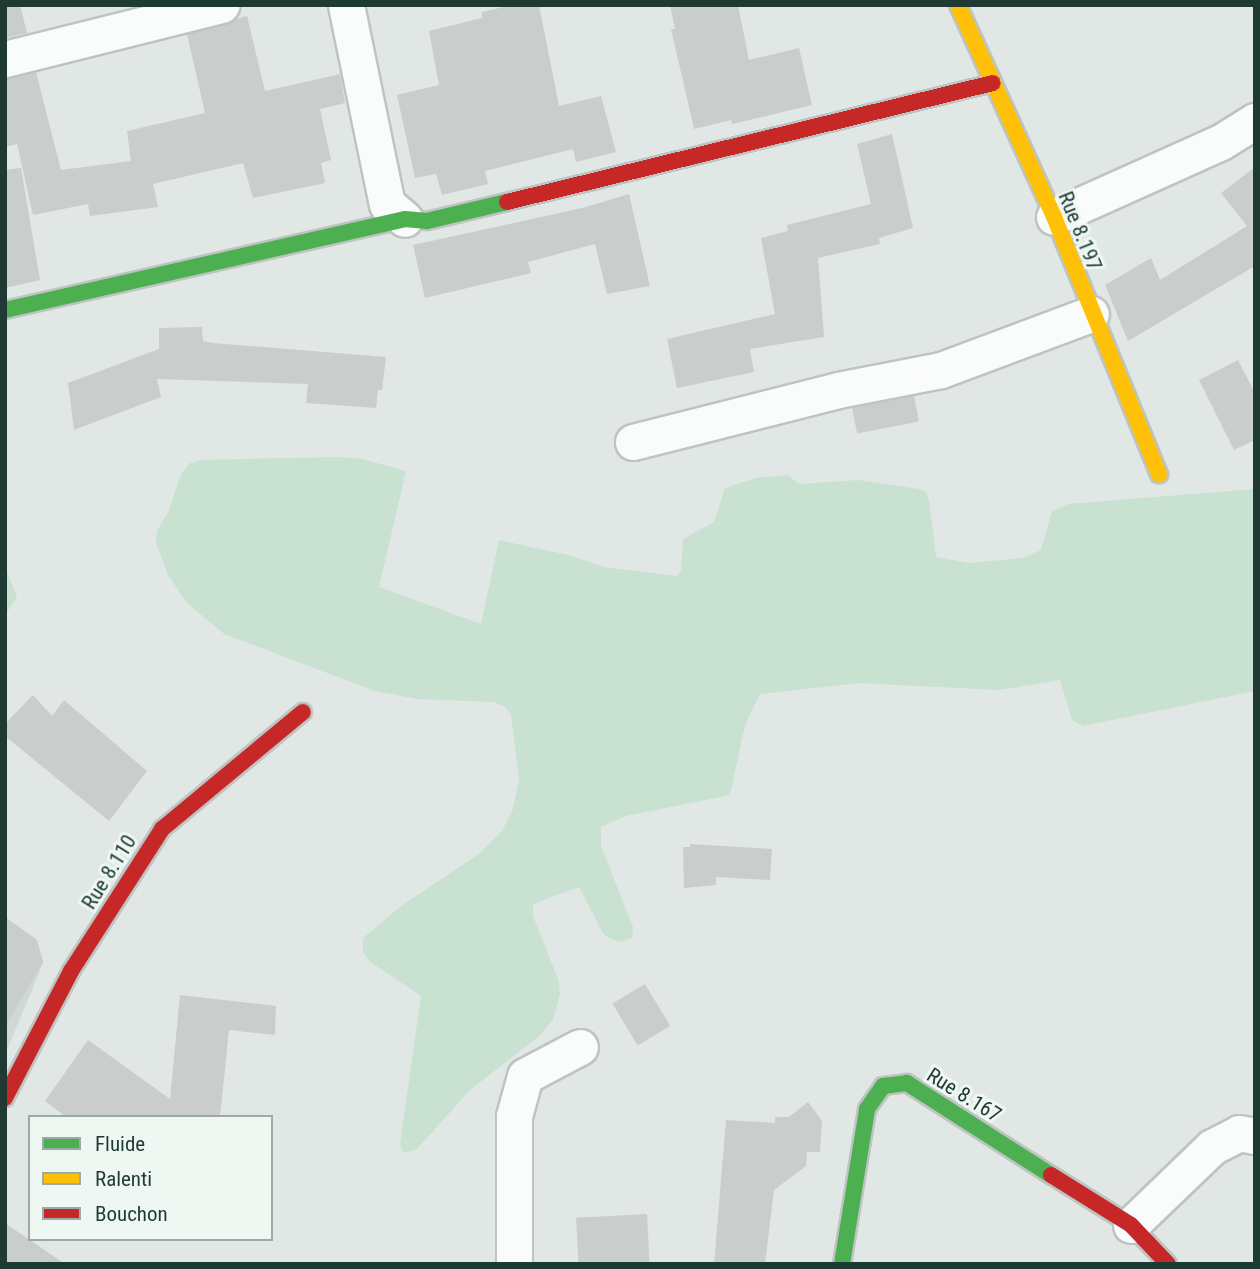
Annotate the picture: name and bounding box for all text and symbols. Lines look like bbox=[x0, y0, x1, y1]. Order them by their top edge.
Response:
street label: Rue 8.197 bbox=[1053, 188, 1107, 274]
street label: Rue 8.110 bbox=[76, 830, 142, 914]
street label: Rue 8.167 bbox=[922, 1062, 1006, 1128]
legend bbox=[28, 1115, 273, 1241]
text: Fluide bbox=[95, 1132, 145, 1156]
text: Ralenti bbox=[95, 1167, 152, 1191]
text: Bouchon bbox=[95, 1202, 168, 1226]

